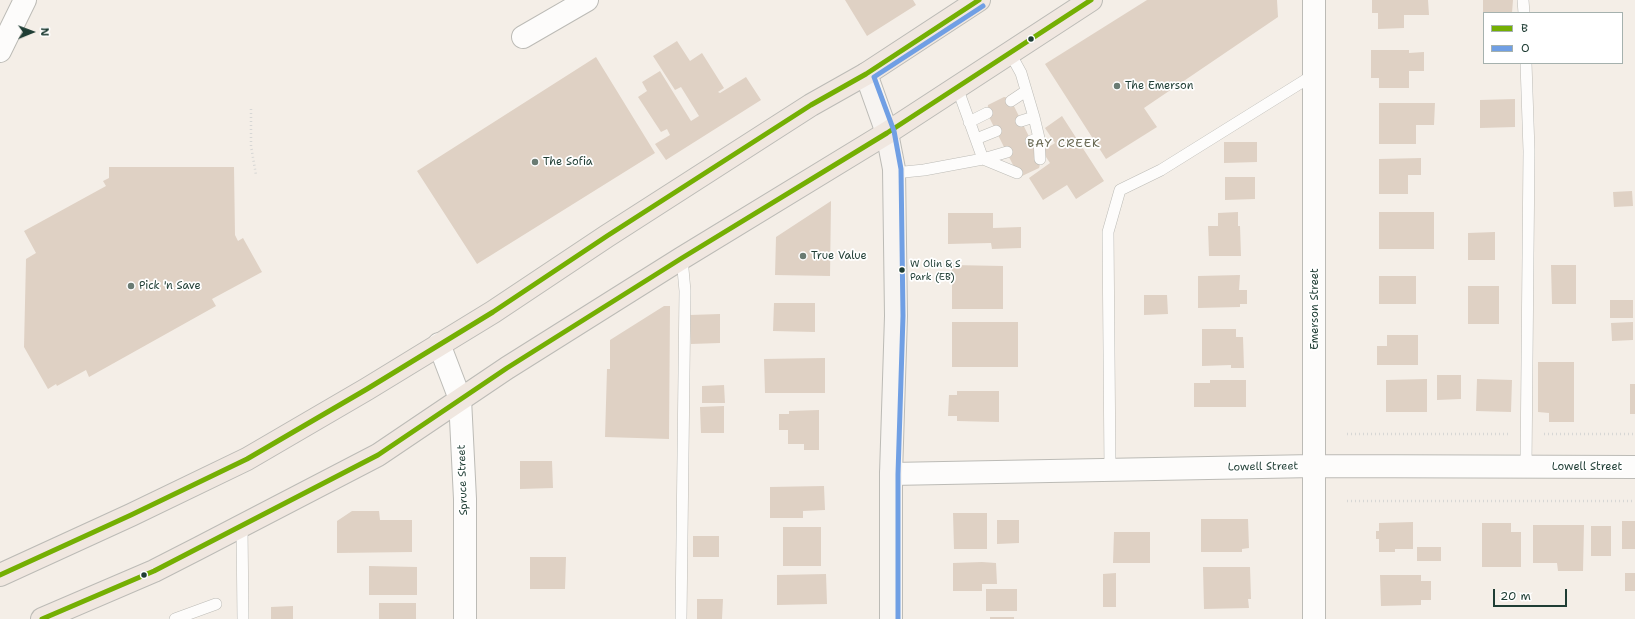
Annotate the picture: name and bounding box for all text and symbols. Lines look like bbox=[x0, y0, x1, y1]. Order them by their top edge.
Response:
north arrow bbox=[12, 12, 52, 52]
legend bbox=[1483, 12, 1623, 64]
text: B bbox=[1521, 20, 1528, 36]
text: N bbox=[37, 27, 52, 36]
unlabelled marker bbox=[1026, 34, 1036, 44]
text: O bbox=[1521, 40, 1530, 56]
place label: The Emerson bbox=[1125, 79, 1193, 93]
marker: The Emerson bbox=[1112, 81, 1122, 91]
district label: BAY CREEK bbox=[1027, 137, 1101, 151]
place label: The Sofia bbox=[543, 155, 593, 169]
marker: The Sofia bbox=[530, 157, 540, 167]
place label: True Value bbox=[811, 249, 867, 263]
marker: True Value bbox=[798, 251, 808, 261]
place label: W Olin & S Park (EB) bbox=[910, 258, 961, 282]
marker: W Olin & S Park (EB) bbox=[897, 265, 907, 275]
street label: Emerson Street bbox=[1308, 268, 1322, 350]
place label: Pick 'n Save bbox=[139, 279, 201, 293]
marker: Pick 'n Save bbox=[126, 281, 136, 291]
street label: Spruce Street bbox=[455, 444, 471, 516]
street label: Lowell Street bbox=[1228, 460, 1298, 474]
street label: Lowell Street bbox=[1552, 460, 1622, 474]
unlabelled marker bbox=[139, 570, 149, 580]
scale bar bbox=[1495, 581, 1569, 607]
text: 20 m bbox=[1500, 588, 1531, 604]

